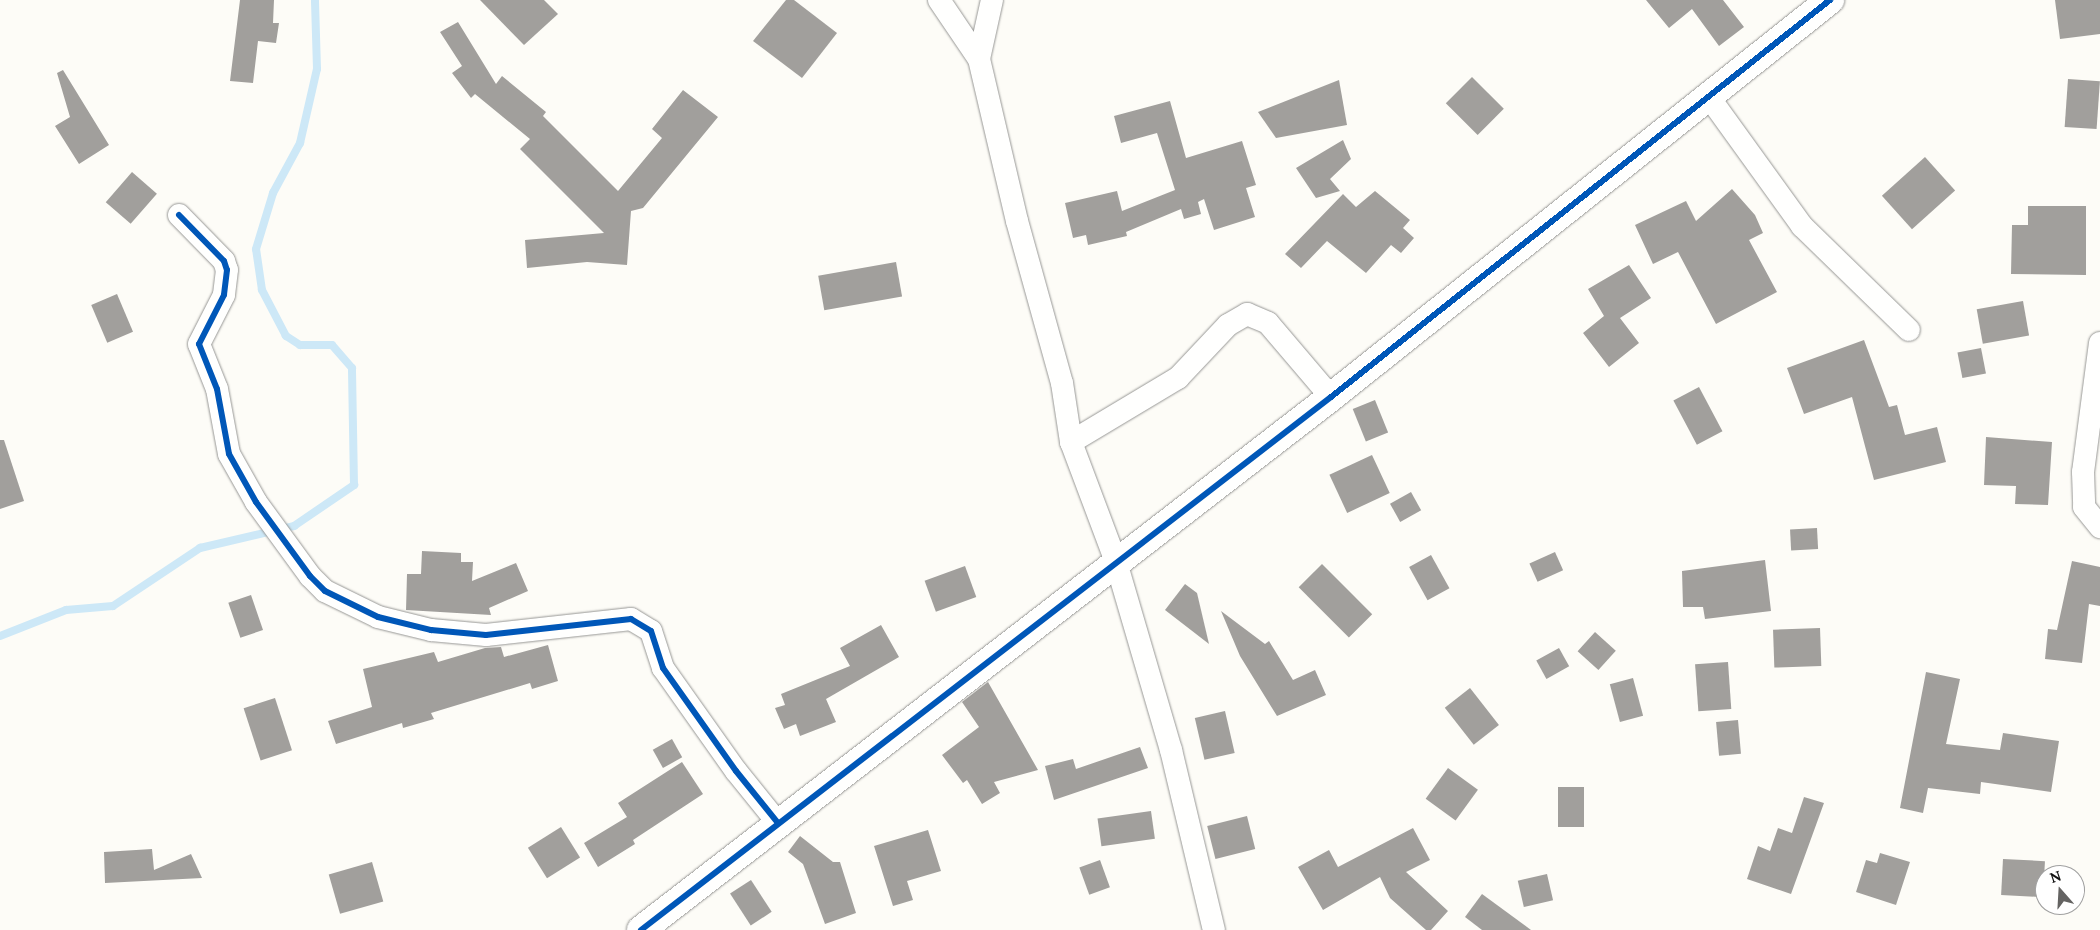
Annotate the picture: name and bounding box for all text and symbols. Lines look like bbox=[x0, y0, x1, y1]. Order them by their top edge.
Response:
north arrow bbox=[2035, 865, 2085, 915]
text: N bbox=[2047, 866, 2063, 887]

